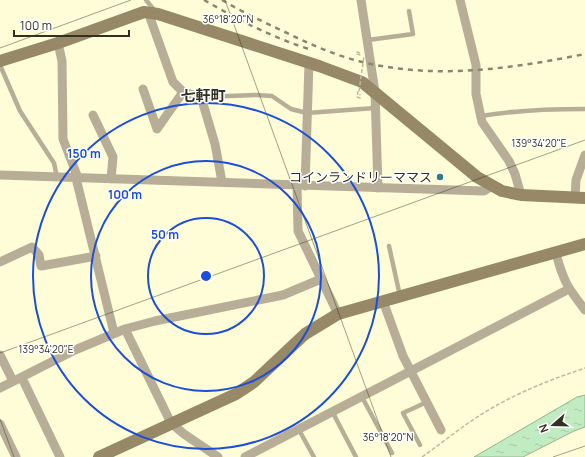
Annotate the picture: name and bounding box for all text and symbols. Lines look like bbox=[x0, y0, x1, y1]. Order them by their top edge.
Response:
scale bar bbox=[14, 12, 129, 38]
text: 36°18'20"N bbox=[203, 12, 253, 26]
text: 100 m bbox=[20, 17, 52, 34]
district label: 七軒町 bbox=[180, 85, 226, 106]
text: 139°34'20"E bbox=[512, 136, 567, 150]
text: 150 m bbox=[67, 145, 101, 162]
place label: コインランドリーママス bbox=[289, 168, 432, 186]
marker: コインランドリーママス bbox=[435, 172, 445, 182]
text: 100 m bbox=[108, 186, 142, 203]
text: 50 m bbox=[151, 226, 179, 243]
centre of rings bbox=[199, 269, 213, 283]
text: 139°34'20"E bbox=[19, 342, 74, 356]
north arrow bbox=[533, 405, 573, 445]
text: N bbox=[535, 422, 552, 435]
text: 36°18'20"N bbox=[363, 430, 413, 444]

